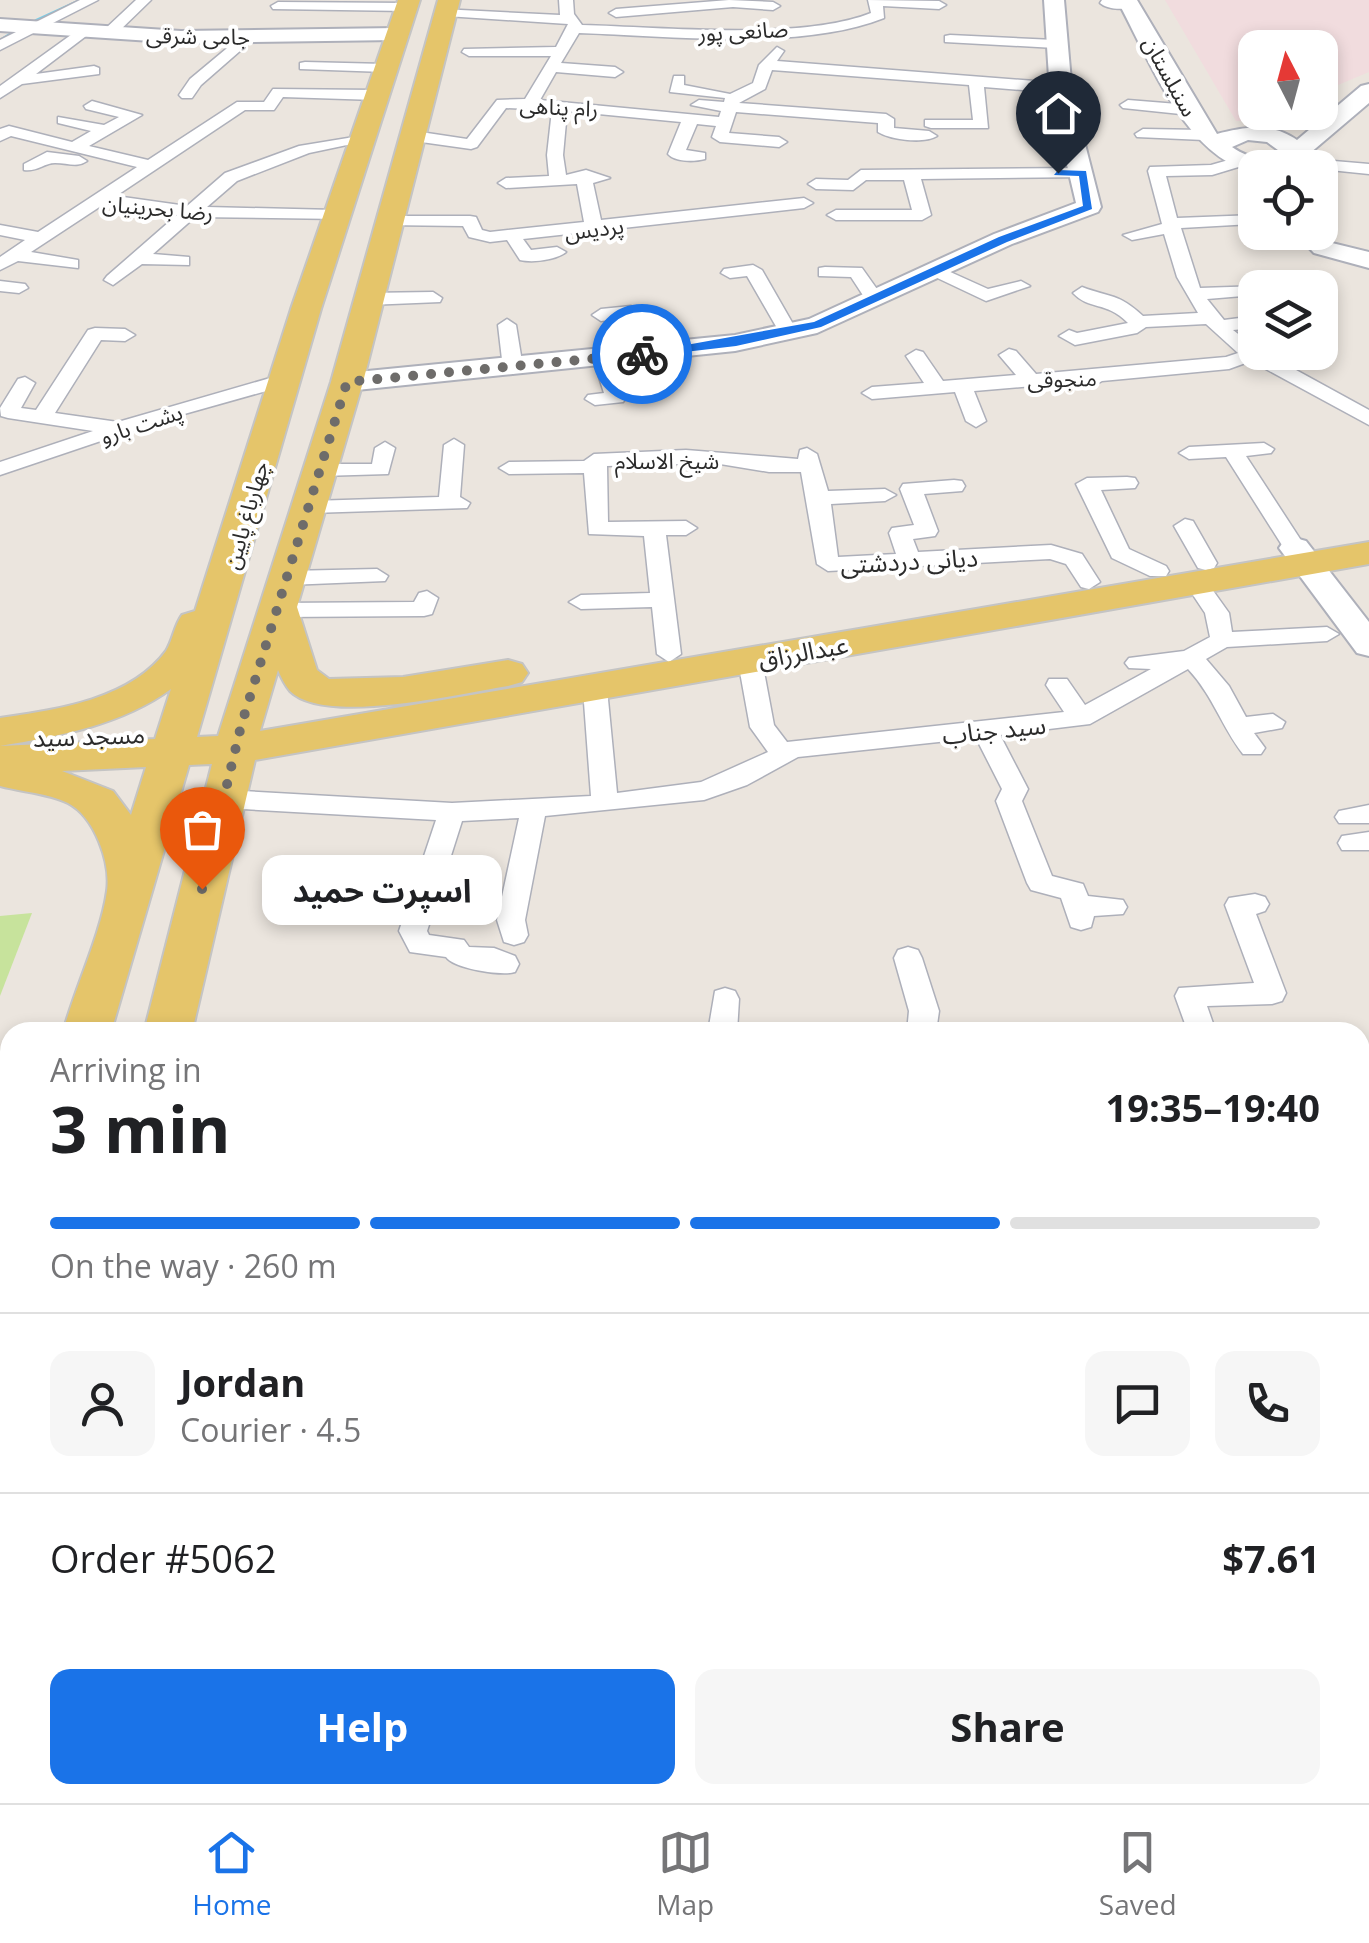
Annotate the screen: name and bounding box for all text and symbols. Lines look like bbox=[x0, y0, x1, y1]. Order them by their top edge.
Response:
street label: صانعی پور bbox=[696, 13, 789, 49]
street label: جامی شرقی bbox=[146, 19, 250, 51]
north arrow bbox=[1238, 30, 1338, 130]
map controls bbox=[1238, 30, 1338, 370]
street label: سنبلستان bbox=[1137, 31, 1205, 121]
pin bbox=[1016, 71, 1101, 174]
icon: home bbox=[1031, 86, 1086, 141]
street label: رام پناهی bbox=[519, 89, 599, 126]
button: locate bbox=[1238, 150, 1338, 250]
street label: رضا بحرینیان bbox=[101, 187, 215, 227]
street label: پردیس bbox=[563, 209, 626, 248]
button: layers bbox=[1238, 270, 1338, 370]
courier bbox=[592, 304, 692, 404]
icon: bike bbox=[615, 327, 670, 382]
street label: منجوقی bbox=[1027, 362, 1097, 394]
street label: پشت بارو bbox=[96, 396, 187, 452]
street label: شیخ الاسلام bbox=[615, 445, 719, 478]
street label: چهارباغ پایین bbox=[215, 458, 278, 573]
street label: دیانی دردشتی bbox=[839, 539, 979, 581]
street label: عبدالرزاق bbox=[755, 626, 851, 676]
street label: سید جناب bbox=[940, 707, 1048, 751]
street label: مسجد سید bbox=[32, 716, 146, 754]
pin bbox=[160, 787, 245, 890]
icon: bag bbox=[175, 802, 230, 857]
callout: اسپرت حمید bbox=[262, 854, 502, 924]
text: اسپرت حمید bbox=[292, 868, 472, 911]
text: Arriving in bbox=[50, 1048, 202, 1091]
text: 19:35–19:40 bbox=[1106, 1081, 1320, 1133]
text: 3 min bbox=[50, 1084, 230, 1172]
text: On the way · 260 m bbox=[50, 1244, 337, 1287]
button: person bbox=[50, 1351, 155, 1456]
button: chat bbox=[1085, 1351, 1190, 1456]
button: phone bbox=[1215, 1351, 1320, 1456]
text: Jordan bbox=[180, 1356, 305, 1408]
text: Courier · 4.5 bbox=[180, 1408, 361, 1451]
text: Order #5062 bbox=[50, 1532, 277, 1584]
text: $7.61 bbox=[1222, 1532, 1320, 1584]
button: Help bbox=[50, 1669, 675, 1784]
button: Share bbox=[695, 1669, 1320, 1784]
tab: Home bbox=[192, 1825, 272, 1923]
tab: Map bbox=[656, 1825, 714, 1923]
tab: Saved bbox=[1099, 1825, 1177, 1923]

